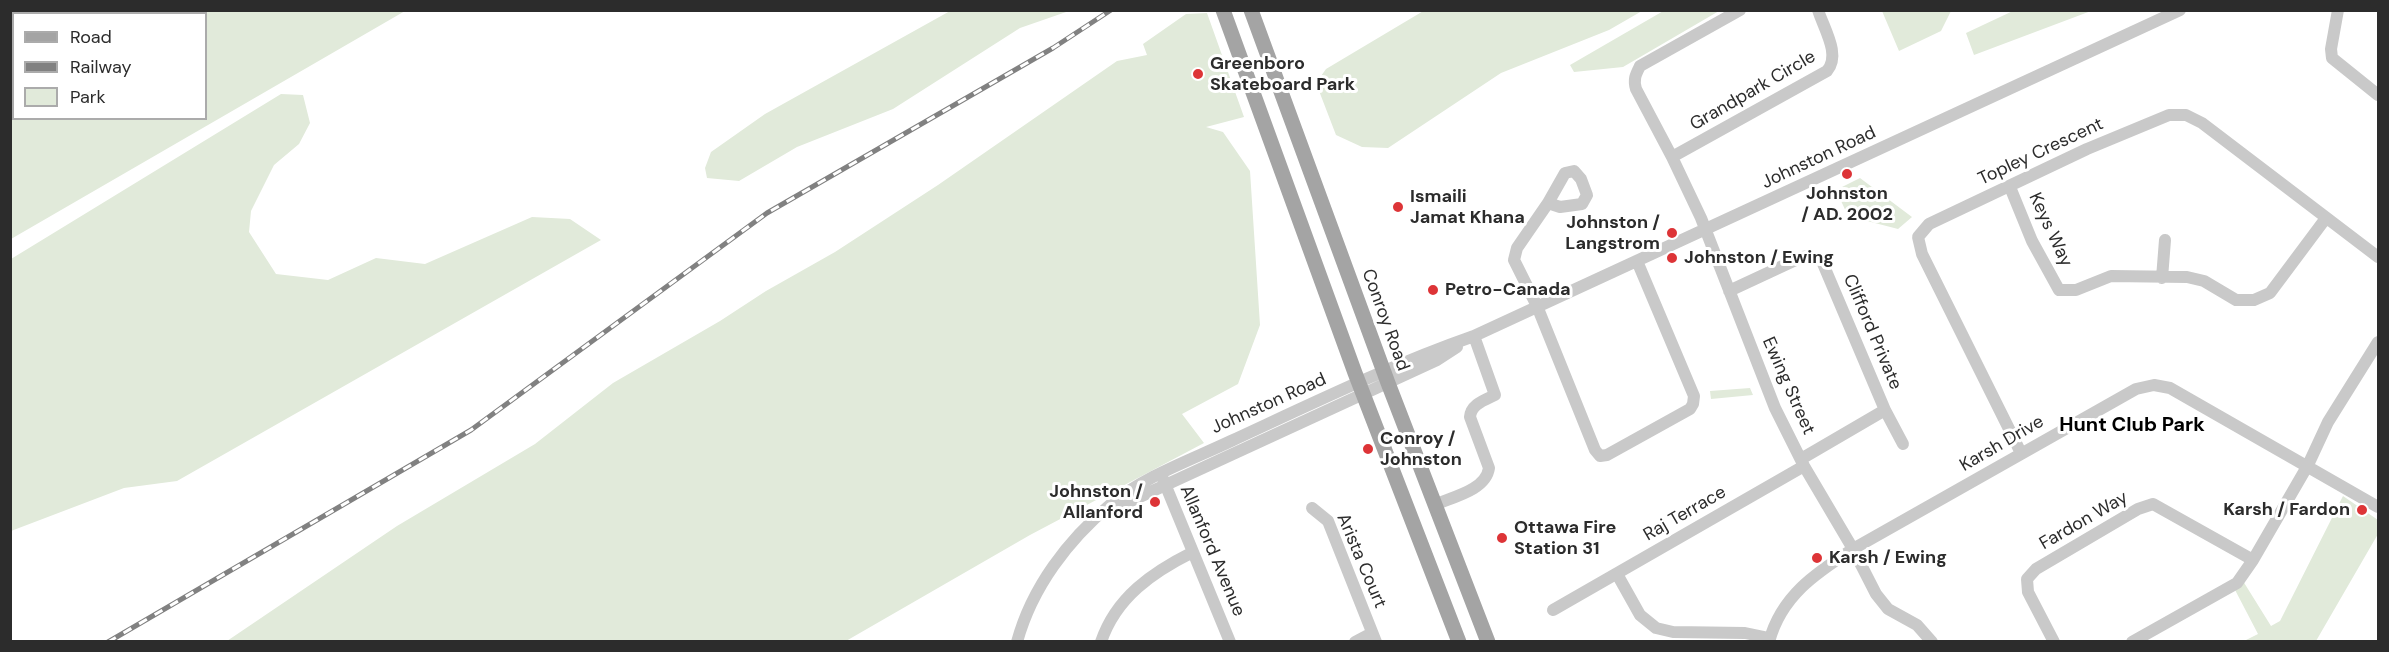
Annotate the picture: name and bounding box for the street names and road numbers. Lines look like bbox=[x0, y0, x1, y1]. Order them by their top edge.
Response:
street label: Grandpark Circle bbox=[1686, 46, 1820, 136]
street label: Topley Crescent bbox=[1975, 114, 2107, 190]
street label: Johnston Road bbox=[1758, 122, 1880, 194]
street label: Keys Way bbox=[2023, 190, 2077, 270]
street label: Conroy Road bbox=[1357, 266, 1413, 374]
street label: Clifford Private bbox=[1838, 271, 1906, 393]
street label: Ewing Street bbox=[1757, 334, 1819, 438]
street label: Johnston Road bbox=[1208, 369, 1330, 439]
street label: Karsh Drive bbox=[1956, 411, 2048, 477]
street label: Allanford Avenue bbox=[1175, 482, 1249, 620]
street label: Raj Terrace bbox=[1640, 482, 1730, 546]
street label: Fardon Way bbox=[2036, 487, 2132, 555]
street label: Arista Court bbox=[1331, 510, 1391, 612]

